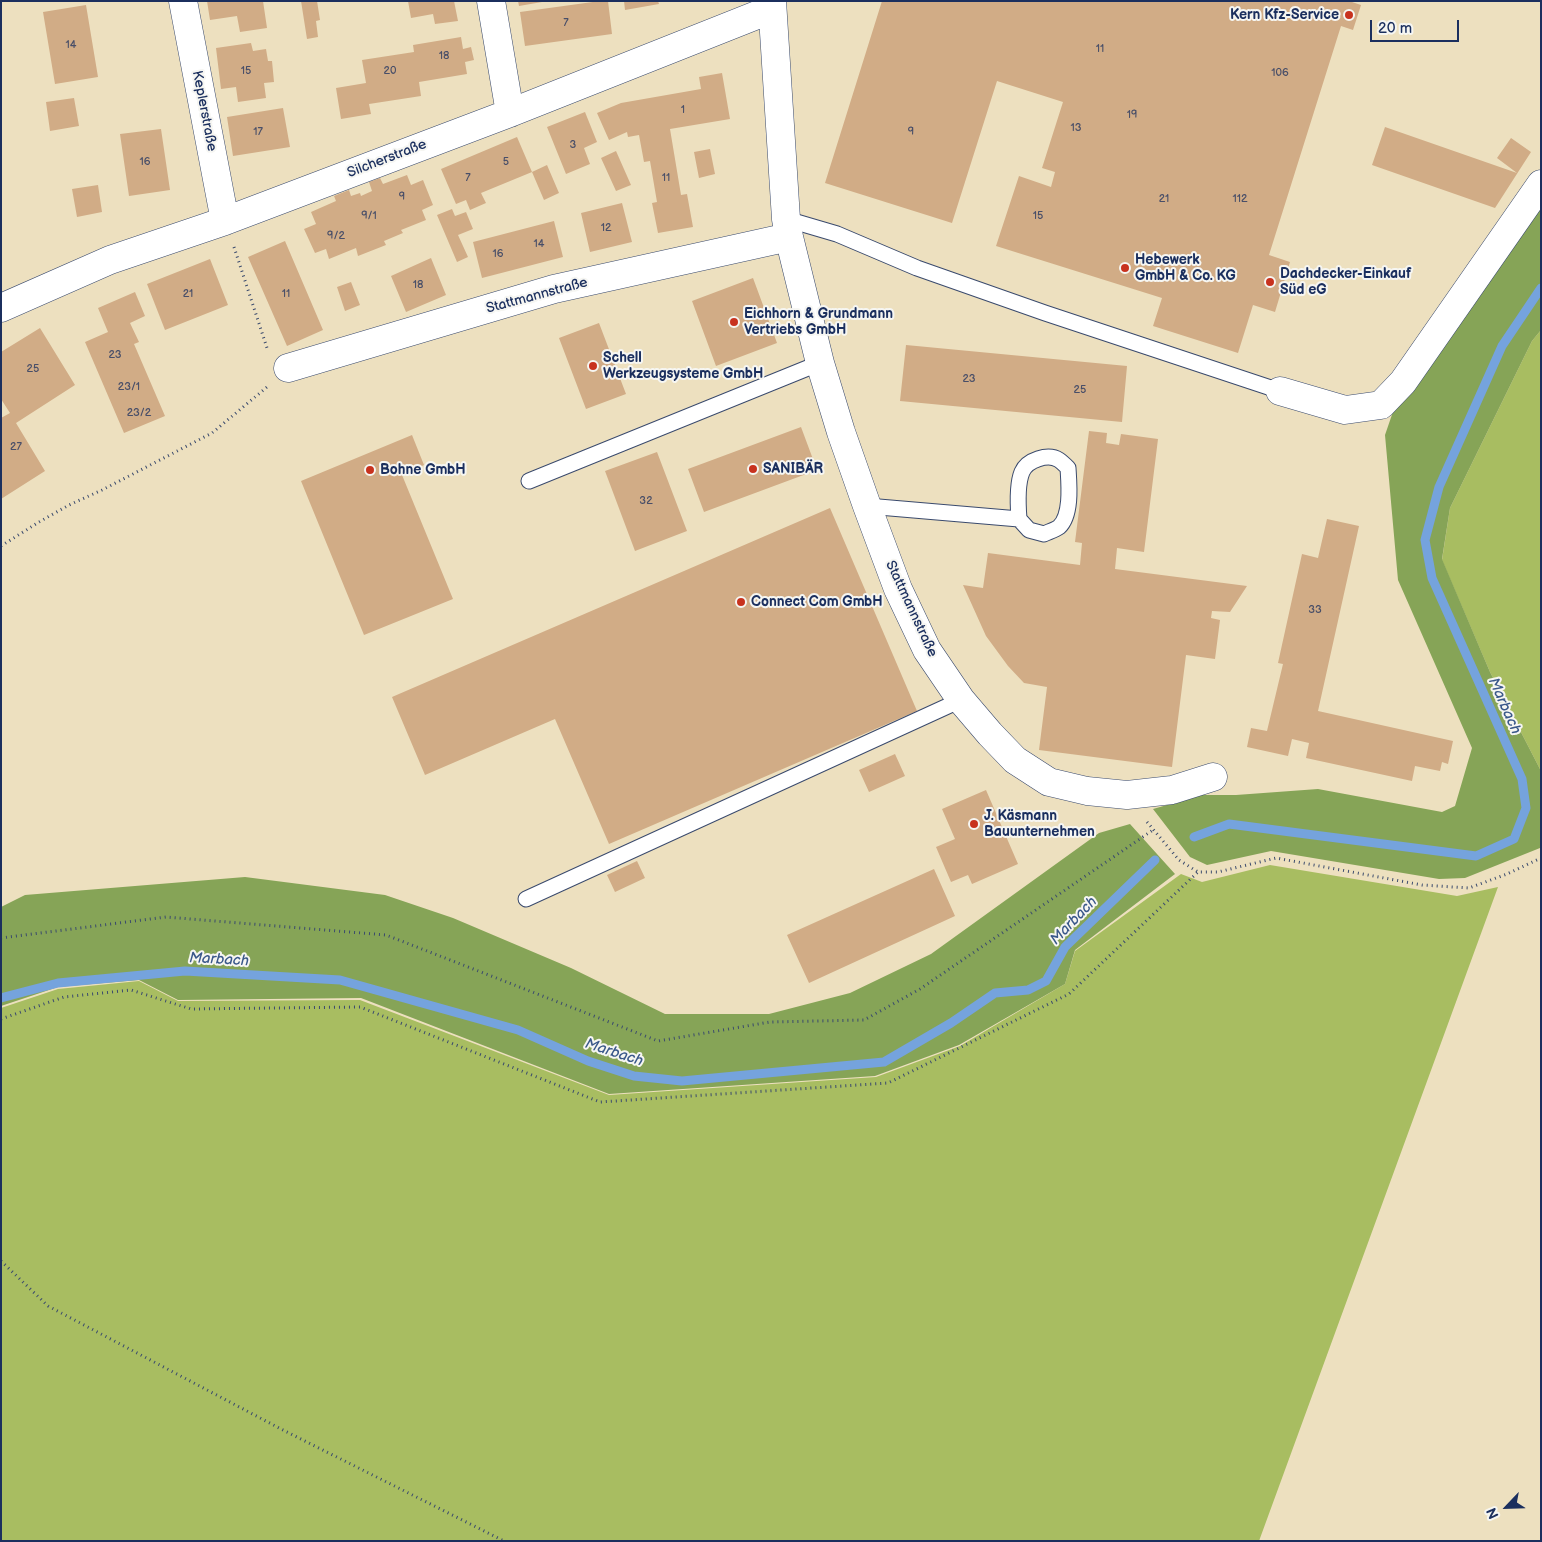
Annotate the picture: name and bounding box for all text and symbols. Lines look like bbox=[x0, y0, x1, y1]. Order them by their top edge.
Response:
place label: Kern Kfz-Service bbox=[1230, 7, 1339, 23]
marker: Kern Kfz-Service bbox=[1343, 9, 1355, 21]
scale bar bbox=[1372, 10, 1461, 42]
house number: 7 bbox=[563, 16, 569, 30]
text: 20 m bbox=[1378, 19, 1412, 38]
house number: 14 bbox=[66, 38, 76, 52]
house number: 11 bbox=[1096, 42, 1104, 56]
house number: 18 bbox=[439, 49, 449, 63]
house number: 15 bbox=[241, 64, 251, 78]
house number: 20 bbox=[384, 64, 396, 78]
house number: 106 bbox=[1271, 66, 1289, 80]
street label: Keplerstraße bbox=[188, 69, 220, 153]
house number: 1 bbox=[681, 103, 685, 117]
house number: 19 bbox=[1127, 108, 1137, 122]
house number: 13 bbox=[1070, 121, 1082, 135]
house number: 17 bbox=[253, 125, 263, 139]
house number: 9 bbox=[908, 125, 914, 139]
street label: Silcherstraße bbox=[345, 136, 429, 182]
house number: 3 bbox=[570, 138, 576, 152]
house number: 16 bbox=[140, 155, 150, 169]
house number: 5 bbox=[503, 155, 509, 169]
house number: 7 bbox=[465, 171, 471, 185]
house number: 11 bbox=[662, 171, 670, 185]
house number: 9 bbox=[399, 190, 405, 204]
house number: 21 bbox=[1159, 192, 1169, 206]
house number: 112 bbox=[1232, 192, 1248, 206]
house number: 9/1 bbox=[361, 209, 377, 223]
house number: 15 bbox=[1033, 209, 1043, 223]
house number: 12 bbox=[601, 221, 611, 235]
house number: 9/2 bbox=[327, 229, 345, 243]
house number: 14 bbox=[534, 237, 544, 251]
house number: 16 bbox=[493, 247, 503, 261]
place label: Hebewerk GmbH & Co. KG bbox=[1135, 252, 1236, 284]
marker: Hebewerk GmbH & Co. KG bbox=[1119, 262, 1131, 274]
place label: Dachdecker-Einkauf Süd eG bbox=[1280, 266, 1411, 298]
street label: Stattmannstraße bbox=[485, 274, 589, 318]
marker: Dachdecker-Einkauf Süd eG bbox=[1264, 276, 1276, 288]
house number: 18 bbox=[413, 278, 423, 292]
house number: 21 bbox=[183, 287, 193, 301]
house number: 11 bbox=[282, 287, 290, 301]
place label: Eichhorn & Grundmann Vertriebs GmbH bbox=[744, 306, 893, 338]
marker: Eichhorn & Grundmann Vertriebs GmbH bbox=[728, 316, 740, 328]
house number: 23 bbox=[108, 348, 122, 362]
place label: Schell Werkzeugsysteme GmbH bbox=[603, 350, 763, 382]
marker: Schell Werkzeugsysteme GmbH bbox=[587, 360, 599, 372]
house number: 25 bbox=[27, 362, 39, 376]
house number: 23 bbox=[962, 372, 976, 386]
house number: 23/1 bbox=[118, 380, 140, 394]
house number: 25 bbox=[1074, 383, 1086, 397]
house number: 23/2 bbox=[127, 406, 151, 420]
house number: 27 bbox=[10, 440, 22, 454]
place label: SANIBÄR bbox=[763, 461, 823, 477]
place label: Bohne GmbH bbox=[380, 462, 465, 478]
marker: SANIBÄR bbox=[747, 463, 759, 475]
marker: Bohne GmbH bbox=[364, 464, 376, 476]
house number: 32 bbox=[639, 494, 653, 508]
street label: Stattmannstraße bbox=[881, 558, 941, 660]
place label: Connect Com GmbH bbox=[751, 594, 883, 610]
marker: Connect Com GmbH bbox=[735, 596, 747, 608]
house number: 33 bbox=[1308, 603, 1322, 617]
water label: Marbach bbox=[1484, 675, 1524, 737]
place label: J. Käsmann Bauunternehmen bbox=[984, 808, 1095, 840]
marker: J. Käsmann Bauunternehmen bbox=[968, 818, 980, 830]
water label: Marbach bbox=[1047, 893, 1101, 949]
water label: Marbach bbox=[189, 949, 249, 971]
water label: Marbach bbox=[583, 1035, 645, 1071]
north arrow bbox=[1482, 1482, 1532, 1532]
text: N bbox=[1483, 1505, 1503, 1522]

